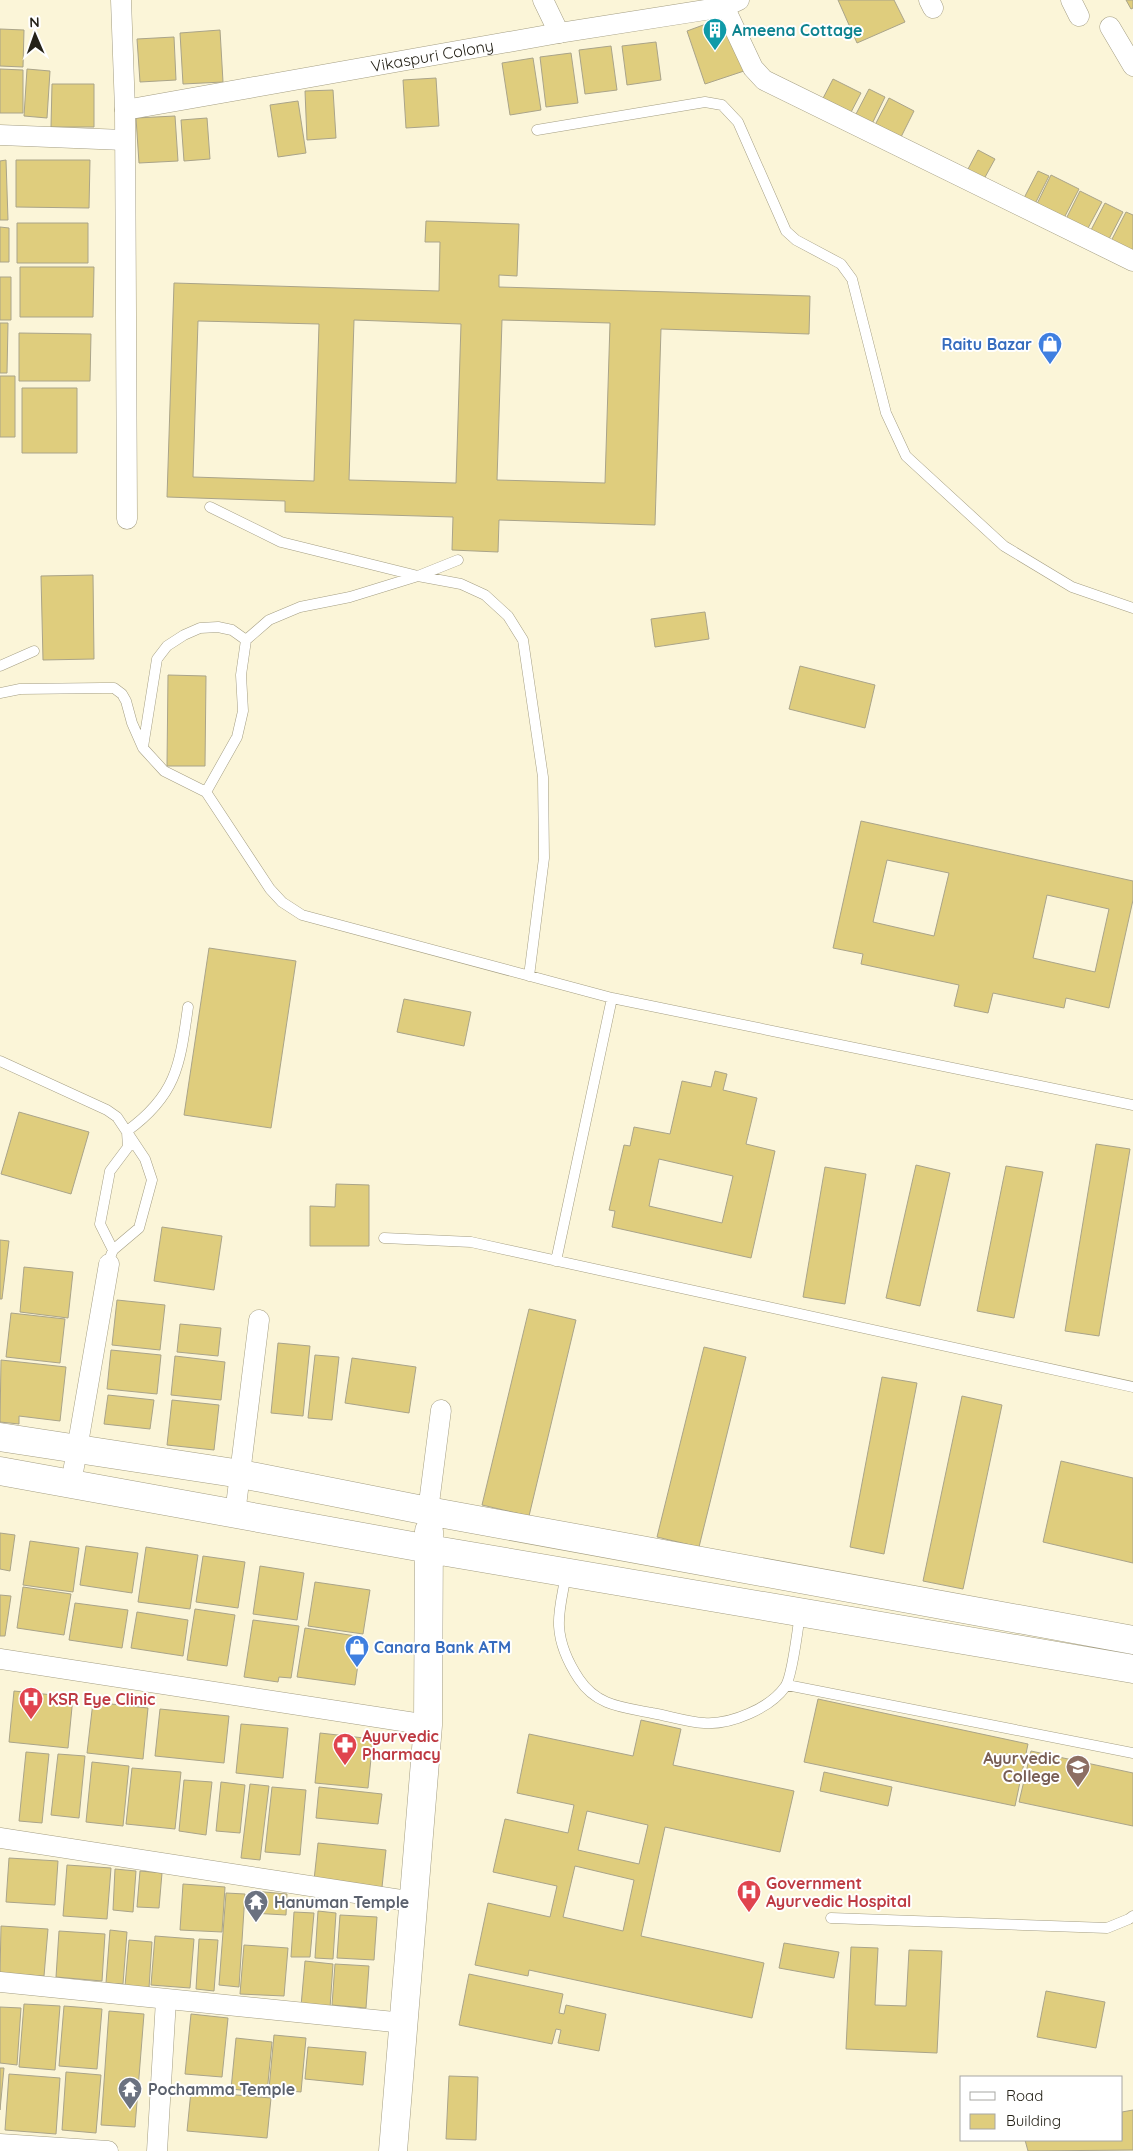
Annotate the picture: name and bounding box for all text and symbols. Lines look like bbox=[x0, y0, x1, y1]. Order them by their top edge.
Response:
north arrow bbox=[10, 10, 60, 60]
text: N bbox=[29, 13, 40, 31]
building icon: Ameena Cottage bbox=[702, 17, 728, 51]
place label: Ameena Cottage bbox=[732, 20, 862, 40]
street label: Vikaspuri Colony bbox=[369, 35, 495, 76]
shop icon: Raitu Bazar bbox=[1037, 331, 1063, 365]
place label: Raitu Bazar bbox=[941, 334, 1032, 354]
shop icon: Canara Bank ATM bbox=[344, 1634, 370, 1668]
place label: Canara Bank ATM bbox=[374, 1637, 511, 1657]
hospital icon: KSR Eye Clinic bbox=[18, 1686, 44, 1720]
place label: KSR Eye Clinic bbox=[48, 1689, 155, 1709]
place label: Ayurvedic Pharmacy bbox=[362, 1726, 441, 1764]
pharmacy icon: Ayurvedic Pharmacy bbox=[332, 1732, 358, 1766]
place label: Ayurvedic College bbox=[983, 1748, 1060, 1786]
school or university icon: Ayurvedic College bbox=[1065, 1754, 1091, 1788]
place label: Government Ayurvedic Hospital bbox=[766, 1873, 911, 1911]
hospital icon: Government Ayurvedic Hospital bbox=[736, 1879, 762, 1913]
temple icon: Hanuman Temple bbox=[243, 1889, 269, 1923]
place label: Hanuman Temple bbox=[274, 1892, 409, 1912]
temple icon: Pochamma Temple bbox=[117, 2076, 143, 2110]
legend bbox=[960, 2076, 1123, 2141]
place label: Pochamma Temple bbox=[148, 2079, 295, 2099]
text: Road bbox=[1006, 2086, 1043, 2105]
text: Building bbox=[1006, 2111, 1061, 2130]

